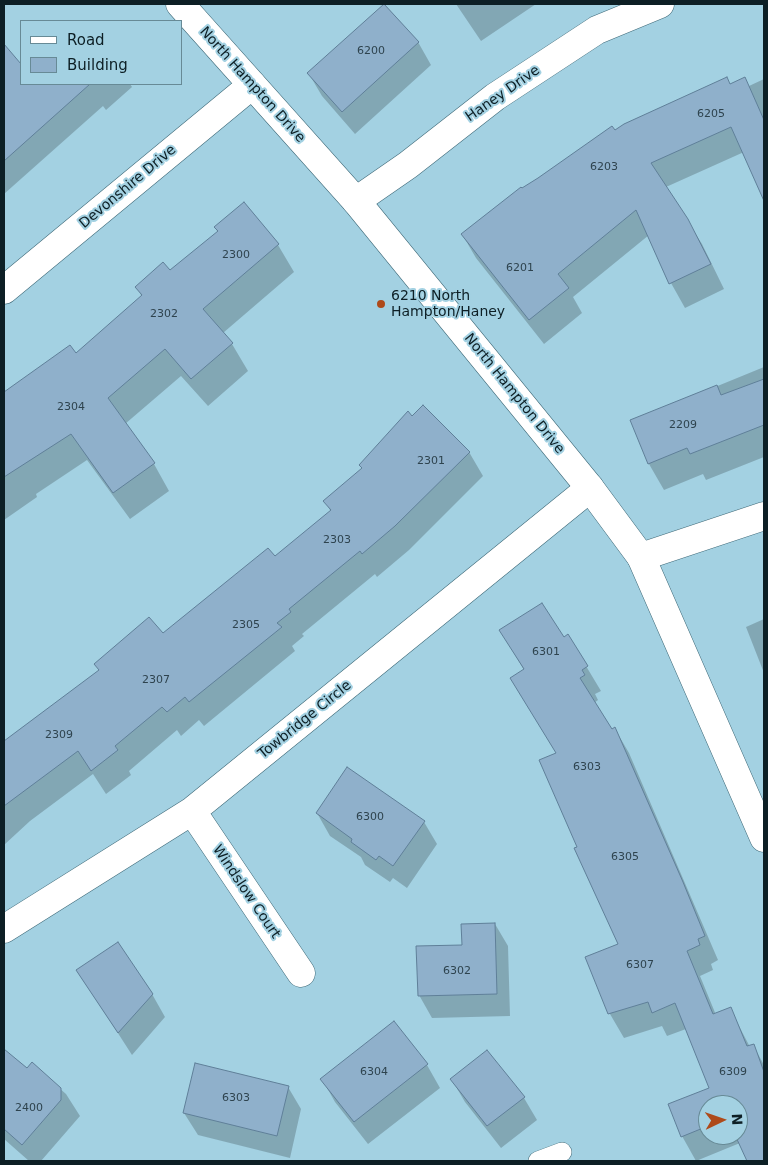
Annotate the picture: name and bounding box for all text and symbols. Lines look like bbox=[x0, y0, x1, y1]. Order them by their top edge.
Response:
legend bbox=[20, 20, 182, 85]
street label: North Hampton Drive bbox=[196, 24, 308, 146]
text: Road bbox=[67, 31, 105, 49]
house number: 6200 bbox=[357, 44, 385, 58]
text: Building bbox=[67, 56, 128, 74]
street label: Haney Drive bbox=[463, 62, 543, 126]
house number: 6205 bbox=[697, 107, 725, 121]
street label: Devonshire Drive bbox=[76, 142, 180, 232]
house number: 6203 bbox=[590, 160, 618, 174]
house number: 2300 bbox=[222, 248, 250, 262]
house number: 6201 bbox=[506, 261, 534, 275]
place label: 6210 North Hampton/Haney bbox=[391, 288, 505, 321]
marker: 6210 North Hampton/Haney bbox=[375, 298, 387, 310]
house number: 2302 bbox=[150, 307, 178, 321]
street label: North Hampton Drive bbox=[460, 330, 568, 458]
house number: 2304 bbox=[57, 400, 85, 414]
house number: 2209 bbox=[669, 418, 697, 432]
house number: 2301 bbox=[417, 454, 445, 468]
house number: 2303 bbox=[323, 533, 351, 547]
house number: 2305 bbox=[232, 618, 260, 632]
house number: 6301 bbox=[532, 645, 560, 659]
house number: 2307 bbox=[142, 673, 170, 687]
street label: Towbridge Circle bbox=[255, 677, 355, 763]
house number: 2309 bbox=[45, 728, 73, 742]
house number: 6303 bbox=[573, 760, 601, 774]
house number: 6300 bbox=[356, 810, 384, 824]
street label: Windslow Court bbox=[208, 842, 284, 942]
house number: 6305 bbox=[611, 850, 639, 864]
house number: 6307 bbox=[626, 958, 654, 972]
house number: 6302 bbox=[443, 964, 471, 978]
house number: 6304 bbox=[360, 1065, 388, 1079]
house number: 6309 bbox=[719, 1065, 747, 1079]
house number: 6303 bbox=[222, 1091, 250, 1105]
north arrow bbox=[698, 1095, 748, 1145]
house number: 2400 bbox=[15, 1101, 43, 1115]
text: N bbox=[729, 1113, 745, 1126]

